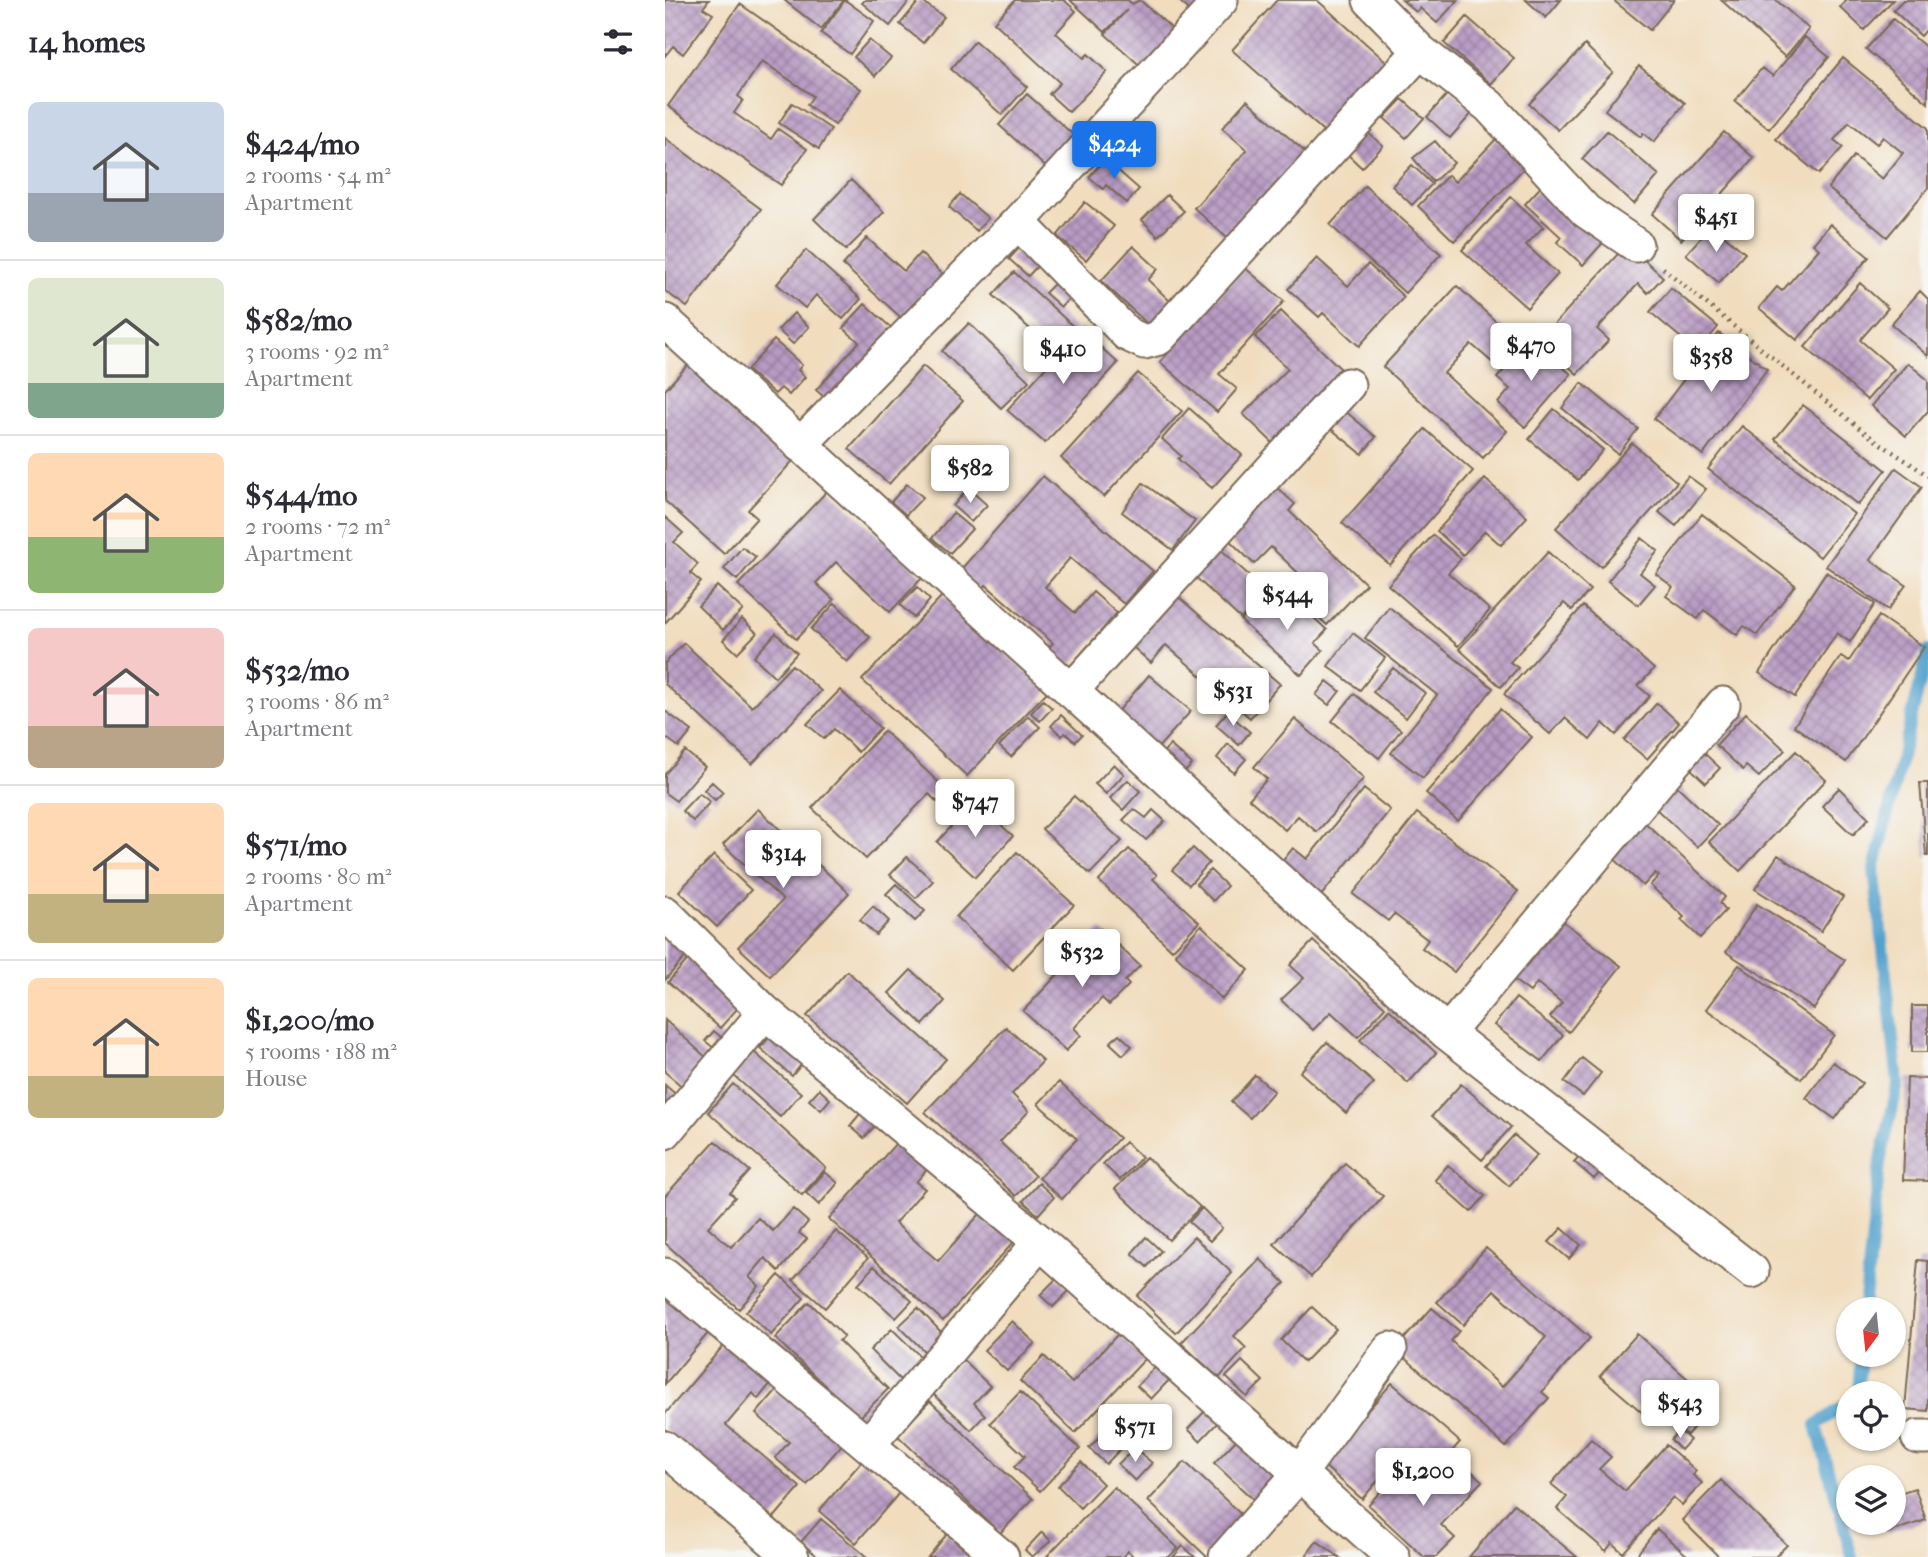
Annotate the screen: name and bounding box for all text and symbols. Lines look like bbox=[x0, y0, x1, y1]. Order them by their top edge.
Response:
icon: filters bbox=[599, 23, 637, 61]
text: 14 homes bbox=[28, 25, 145, 60]
pin: $424 bbox=[1073, 122, 1155, 181]
text: $424/mo bbox=[245, 127, 360, 162]
icon: home bbox=[84, 130, 168, 214]
text: $424 bbox=[1088, 130, 1140, 157]
text: 2 rooms · 54 m² bbox=[245, 162, 391, 189]
text: Apartment bbox=[245, 189, 353, 216]
pin: $451 bbox=[1675, 194, 1757, 254]
text: $451 bbox=[1694, 203, 1738, 230]
text: $582/mo bbox=[245, 303, 352, 338]
icon: home bbox=[84, 306, 168, 390]
pin: $470 bbox=[1490, 324, 1572, 383]
pin: $410 bbox=[1022, 326, 1104, 386]
text: $470 bbox=[1506, 332, 1556, 359]
pin: $358 bbox=[1670, 334, 1752, 394]
text: $410 bbox=[1040, 335, 1087, 362]
text: 3 rooms · 92 m² bbox=[245, 338, 389, 365]
text: $358 bbox=[1689, 343, 1733, 370]
text: Apartment bbox=[245, 365, 353, 392]
pin: $582 bbox=[929, 446, 1011, 505]
text: $582 bbox=[947, 454, 993, 481]
text: $544/mo bbox=[245, 478, 357, 513]
icon: home bbox=[84, 481, 168, 565]
text: 2 rooms · 72 m² bbox=[245, 513, 390, 540]
text: Apartment bbox=[245, 540, 353, 567]
pin: $544 bbox=[1246, 572, 1328, 632]
text: $544 bbox=[1262, 581, 1312, 608]
text: $532/mo bbox=[245, 653, 350, 688]
icon: home bbox=[84, 656, 168, 740]
pin: $531 bbox=[1192, 668, 1274, 728]
text: $531 bbox=[1213, 677, 1253, 704]
text: 3 rooms · 86 m² bbox=[245, 688, 389, 715]
text: Apartment bbox=[245, 715, 353, 742]
pin: $747 bbox=[934, 780, 1016, 839]
text: $747 bbox=[951, 788, 999, 815]
text: $571/mo bbox=[245, 828, 347, 863]
pin: $314 bbox=[742, 830, 824, 890]
icon: home bbox=[84, 831, 168, 915]
text: $314 bbox=[761, 839, 805, 866]
text: 2 rooms · 80 m² bbox=[245, 863, 392, 890]
text: Apartment bbox=[245, 890, 353, 917]
pin: $532 bbox=[1041, 930, 1123, 989]
text: $532 bbox=[1060, 938, 1104, 965]
text: $1,200/mo bbox=[245, 1003, 374, 1038]
icon: home bbox=[84, 1006, 168, 1090]
text: 5 rooms · 188 m² bbox=[245, 1038, 397, 1065]
text: House bbox=[245, 1065, 307, 1092]
north arrow bbox=[1836, 1297, 1906, 1367]
map controls bbox=[1836, 1297, 1906, 1535]
pin: $543 bbox=[1639, 1380, 1721, 1440]
button: locate bbox=[1836, 1381, 1906, 1451]
text: $543 bbox=[1657, 1389, 1703, 1416]
pin: $571 bbox=[1094, 1404, 1176, 1464]
text: $571 bbox=[1114, 1413, 1156, 1440]
pin: $1,200 bbox=[1366, 1448, 1480, 1508]
text: $1,200 bbox=[1392, 1457, 1454, 1484]
button: layers bbox=[1836, 1465, 1906, 1535]

